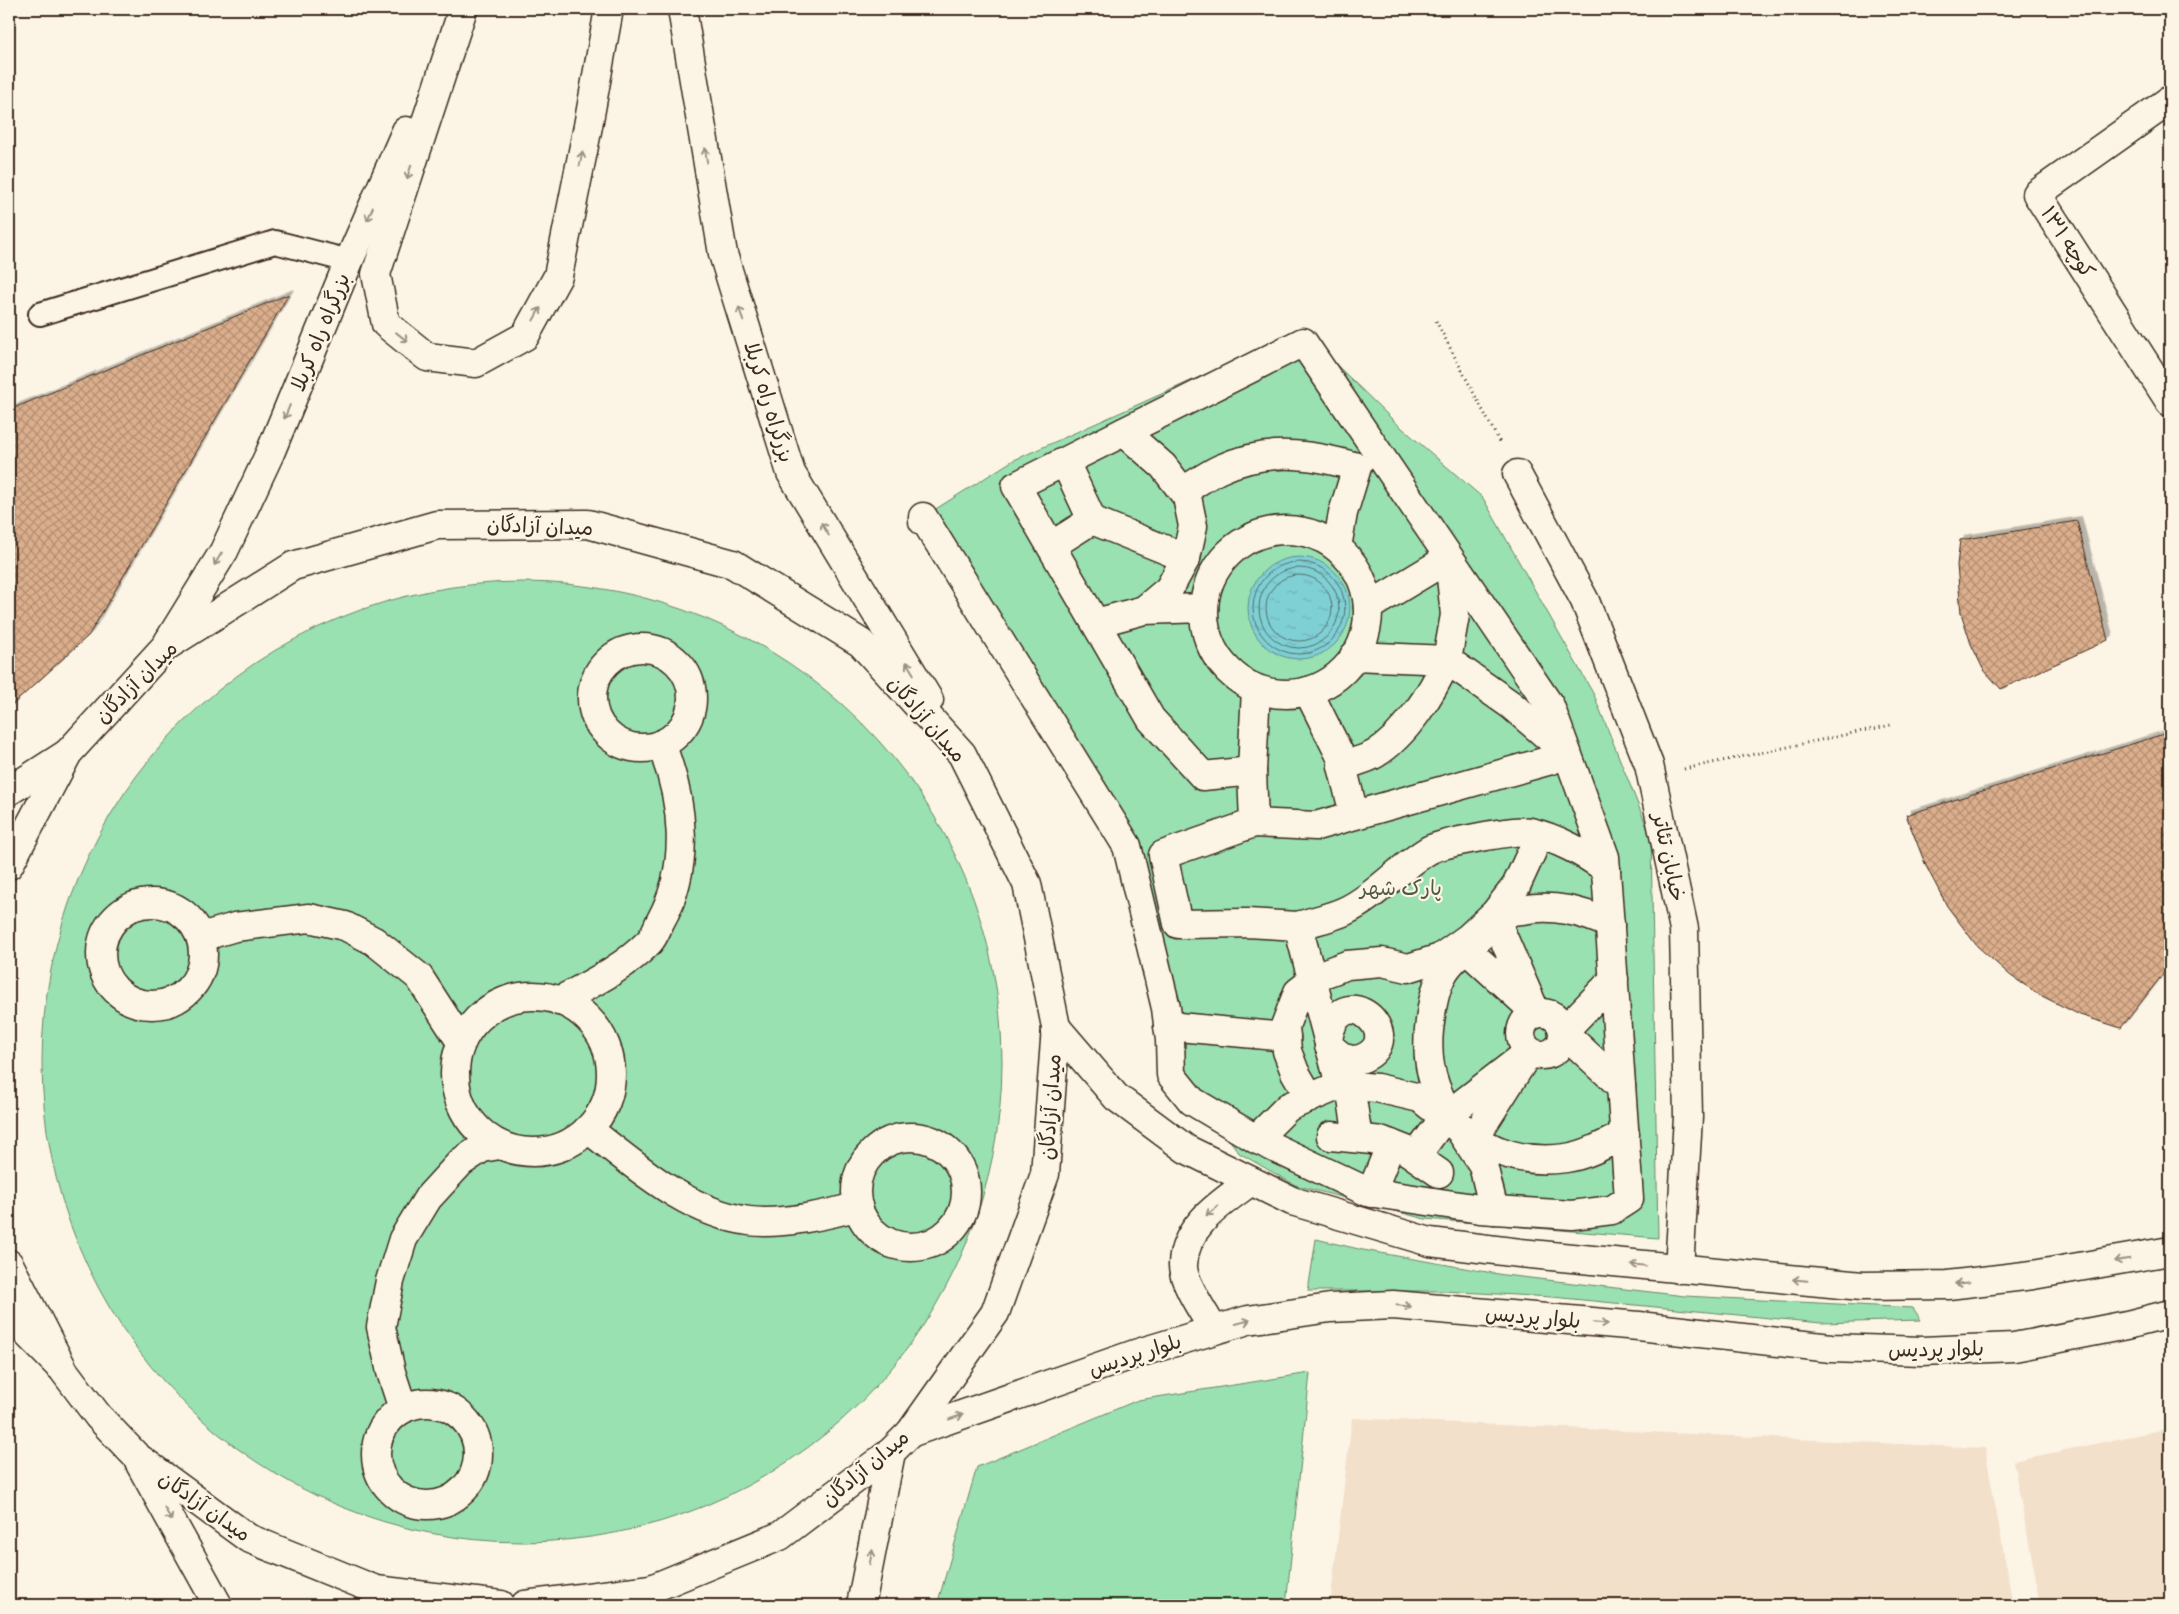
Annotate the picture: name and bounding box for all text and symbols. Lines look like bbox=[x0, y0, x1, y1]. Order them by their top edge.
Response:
one-way arrow bbox=[701, 148, 711, 164]
one-way arrow bbox=[577, 151, 587, 167]
one-way arrow bbox=[404, 163, 414, 179]
street label: کوچه ۱۳۱ bbox=[2035, 201, 2101, 283]
one-way arrow bbox=[364, 206, 374, 221]
street label: بزرگراه راه کربلا bbox=[284, 269, 356, 395]
one-way arrow bbox=[532, 306, 542, 321]
one-way arrow bbox=[736, 306, 746, 322]
one-way arrow bbox=[395, 332, 408, 343]
street label: بزرگراه راه کربلا bbox=[738, 338, 800, 466]
one-way arrow bbox=[282, 404, 291, 419]
street label: میدان آزادگان bbox=[486, 511, 594, 541]
one-way arrow bbox=[820, 522, 830, 536]
one-way arrow bbox=[213, 552, 223, 566]
street label: میدان آزادگان bbox=[89, 635, 183, 729]
one-way arrow bbox=[904, 661, 914, 675]
street label: میدان آزادگان bbox=[882, 670, 972, 768]
street label: خیابان تئاتر bbox=[1647, 808, 1691, 904]
park label: پارک شهر bbox=[1358, 875, 1442, 901]
street label: میدان آزادگان bbox=[1033, 1053, 1067, 1161]
one-way arrow bbox=[1206, 1205, 1219, 1216]
one-way arrow bbox=[2115, 1255, 2131, 1265]
one-way arrow bbox=[1630, 1260, 1646, 1270]
one-way arrow bbox=[1792, 1276, 1808, 1285]
one-way arrow bbox=[1954, 1278, 1970, 1288]
street label: بلوار پردیس bbox=[1484, 1300, 1582, 1334]
one-way arrow bbox=[1396, 1301, 1412, 1311]
one-way arrow bbox=[1234, 1316, 1250, 1326]
one-way arrow bbox=[1592, 1318, 1608, 1328]
street label: بلوار پردیس bbox=[1085, 1328, 1185, 1382]
street label: بلوار پردیس bbox=[1888, 1335, 1984, 1363]
one-way arrow bbox=[948, 1412, 963, 1421]
street label: میدان آزادگان bbox=[816, 1424, 914, 1512]
street label: میدان آزادگان bbox=[154, 1465, 256, 1547]
one-way arrow bbox=[163, 1506, 173, 1521]
one-way arrow bbox=[866, 1550, 876, 1566]

